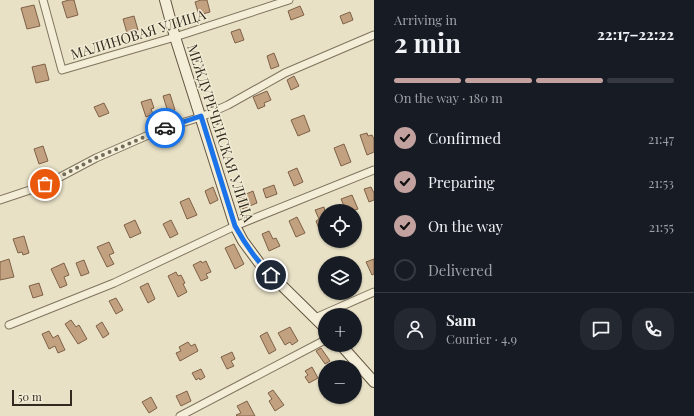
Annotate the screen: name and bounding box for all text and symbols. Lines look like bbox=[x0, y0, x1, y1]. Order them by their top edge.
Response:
street label: МАЛИНОВАЯ УЛИЦА bbox=[68, 4, 208, 64]
text: Arriving in bbox=[394, 11, 457, 28]
text: 22:17–22:22 bbox=[597, 24, 674, 44]
text: 2 min bbox=[394, 25, 461, 60]
street label: МЕЖДУРЕЧЕНСКАЯ УЛИЦА bbox=[183, 42, 259, 225]
text: On the way · 180 m bbox=[394, 89, 503, 106]
courier bbox=[145, 108, 185, 148]
icon: car bbox=[154, 117, 176, 139]
icon: check bbox=[394, 127, 416, 149]
text: Confirmed bbox=[428, 128, 501, 148]
text: 21:47 bbox=[648, 130, 674, 147]
pin bbox=[28, 167, 62, 201]
icon: check bbox=[394, 171, 416, 193]
text: Preparing bbox=[428, 172, 495, 192]
icon: bag bbox=[34, 173, 56, 195]
text: 21:53 bbox=[648, 174, 674, 191]
map controls bbox=[318, 204, 362, 404]
button: locate bbox=[318, 204, 362, 248]
icon: check bbox=[394, 215, 416, 237]
text: On the way bbox=[428, 216, 503, 236]
text: 21:55 bbox=[649, 218, 674, 235]
button: layers bbox=[318, 256, 362, 300]
pin bbox=[254, 258, 288, 292]
text: Delivered bbox=[428, 260, 493, 280]
icon: home bbox=[260, 264, 282, 286]
button: + bbox=[318, 308, 362, 352]
button: person bbox=[394, 308, 436, 350]
button: chat bbox=[580, 308, 622, 350]
button: phone bbox=[632, 308, 674, 350]
text: Sam bbox=[446, 310, 476, 330]
text: Courier · 4.9 bbox=[446, 330, 517, 347]
button: − bbox=[318, 360, 362, 404]
scale bar bbox=[12, 388, 72, 407]
text: 50 m bbox=[18, 389, 42, 404]

